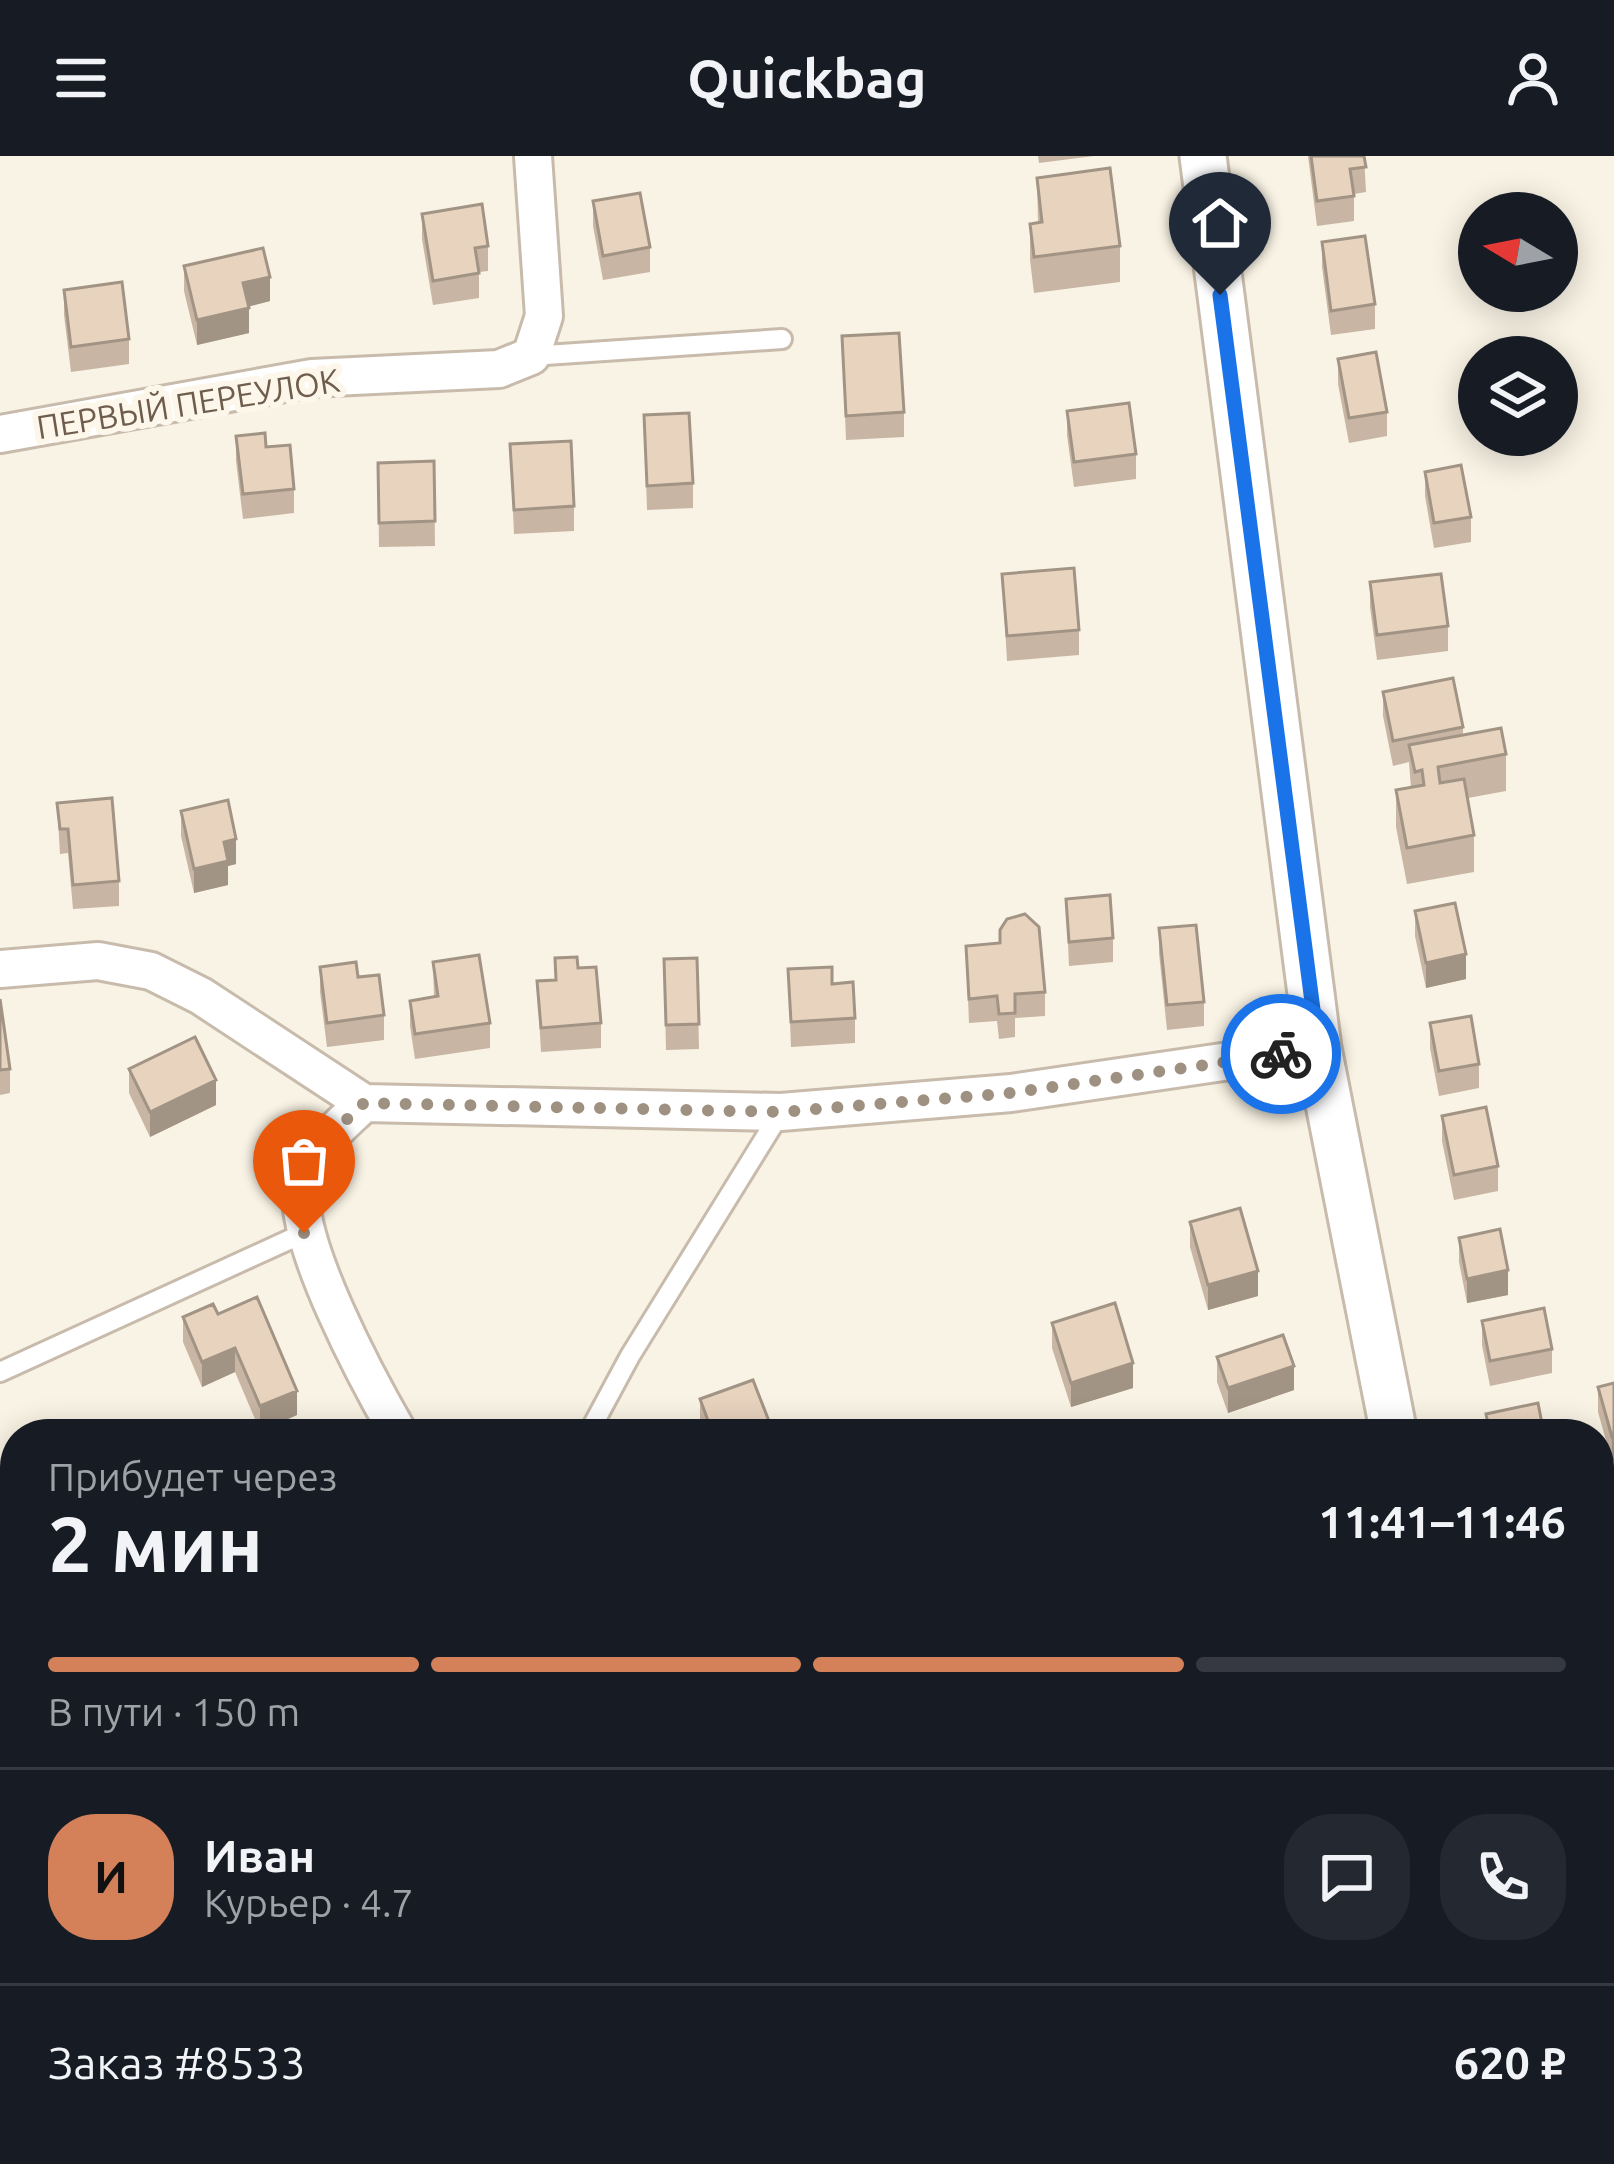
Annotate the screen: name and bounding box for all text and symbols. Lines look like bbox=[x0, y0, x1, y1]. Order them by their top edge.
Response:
icon: menu bbox=[48, 45, 114, 111]
icon: person bbox=[1500, 45, 1566, 111]
text: Quickbag bbox=[687, 48, 927, 108]
pin bbox=[1169, 172, 1271, 295]
icon: home bbox=[1187, 190, 1253, 256]
north arrow bbox=[1458, 192, 1578, 312]
map controls bbox=[1458, 192, 1578, 456]
button: layers bbox=[1458, 336, 1578, 456]
street label: ПЕРВЫЙ ПЕРЕУЛОК bbox=[34, 361, 342, 445]
courier bbox=[1221, 994, 1341, 1114]
icon: bike bbox=[1248, 1021, 1314, 1087]
pin bbox=[253, 1110, 355, 1233]
icon: bag bbox=[271, 1128, 337, 1194]
text: Прибудет через bbox=[48, 1455, 337, 1498]
text: 11:41–11:46 bbox=[1318, 1496, 1566, 1547]
text: 2 мин bbox=[48, 1499, 263, 1587]
text: В пути · 150 m bbox=[48, 1690, 300, 1733]
button: chat bbox=[1284, 1814, 1410, 1940]
button: phone bbox=[1440, 1814, 1566, 1940]
text: Иван bbox=[204, 1830, 315, 1881]
text: И bbox=[94, 1851, 128, 1902]
text: Курьер · 4.7 bbox=[204, 1881, 414, 1924]
text: Заказ #8533 bbox=[48, 2037, 306, 2088]
text: 620 ₽ bbox=[1454, 2037, 1566, 2088]

